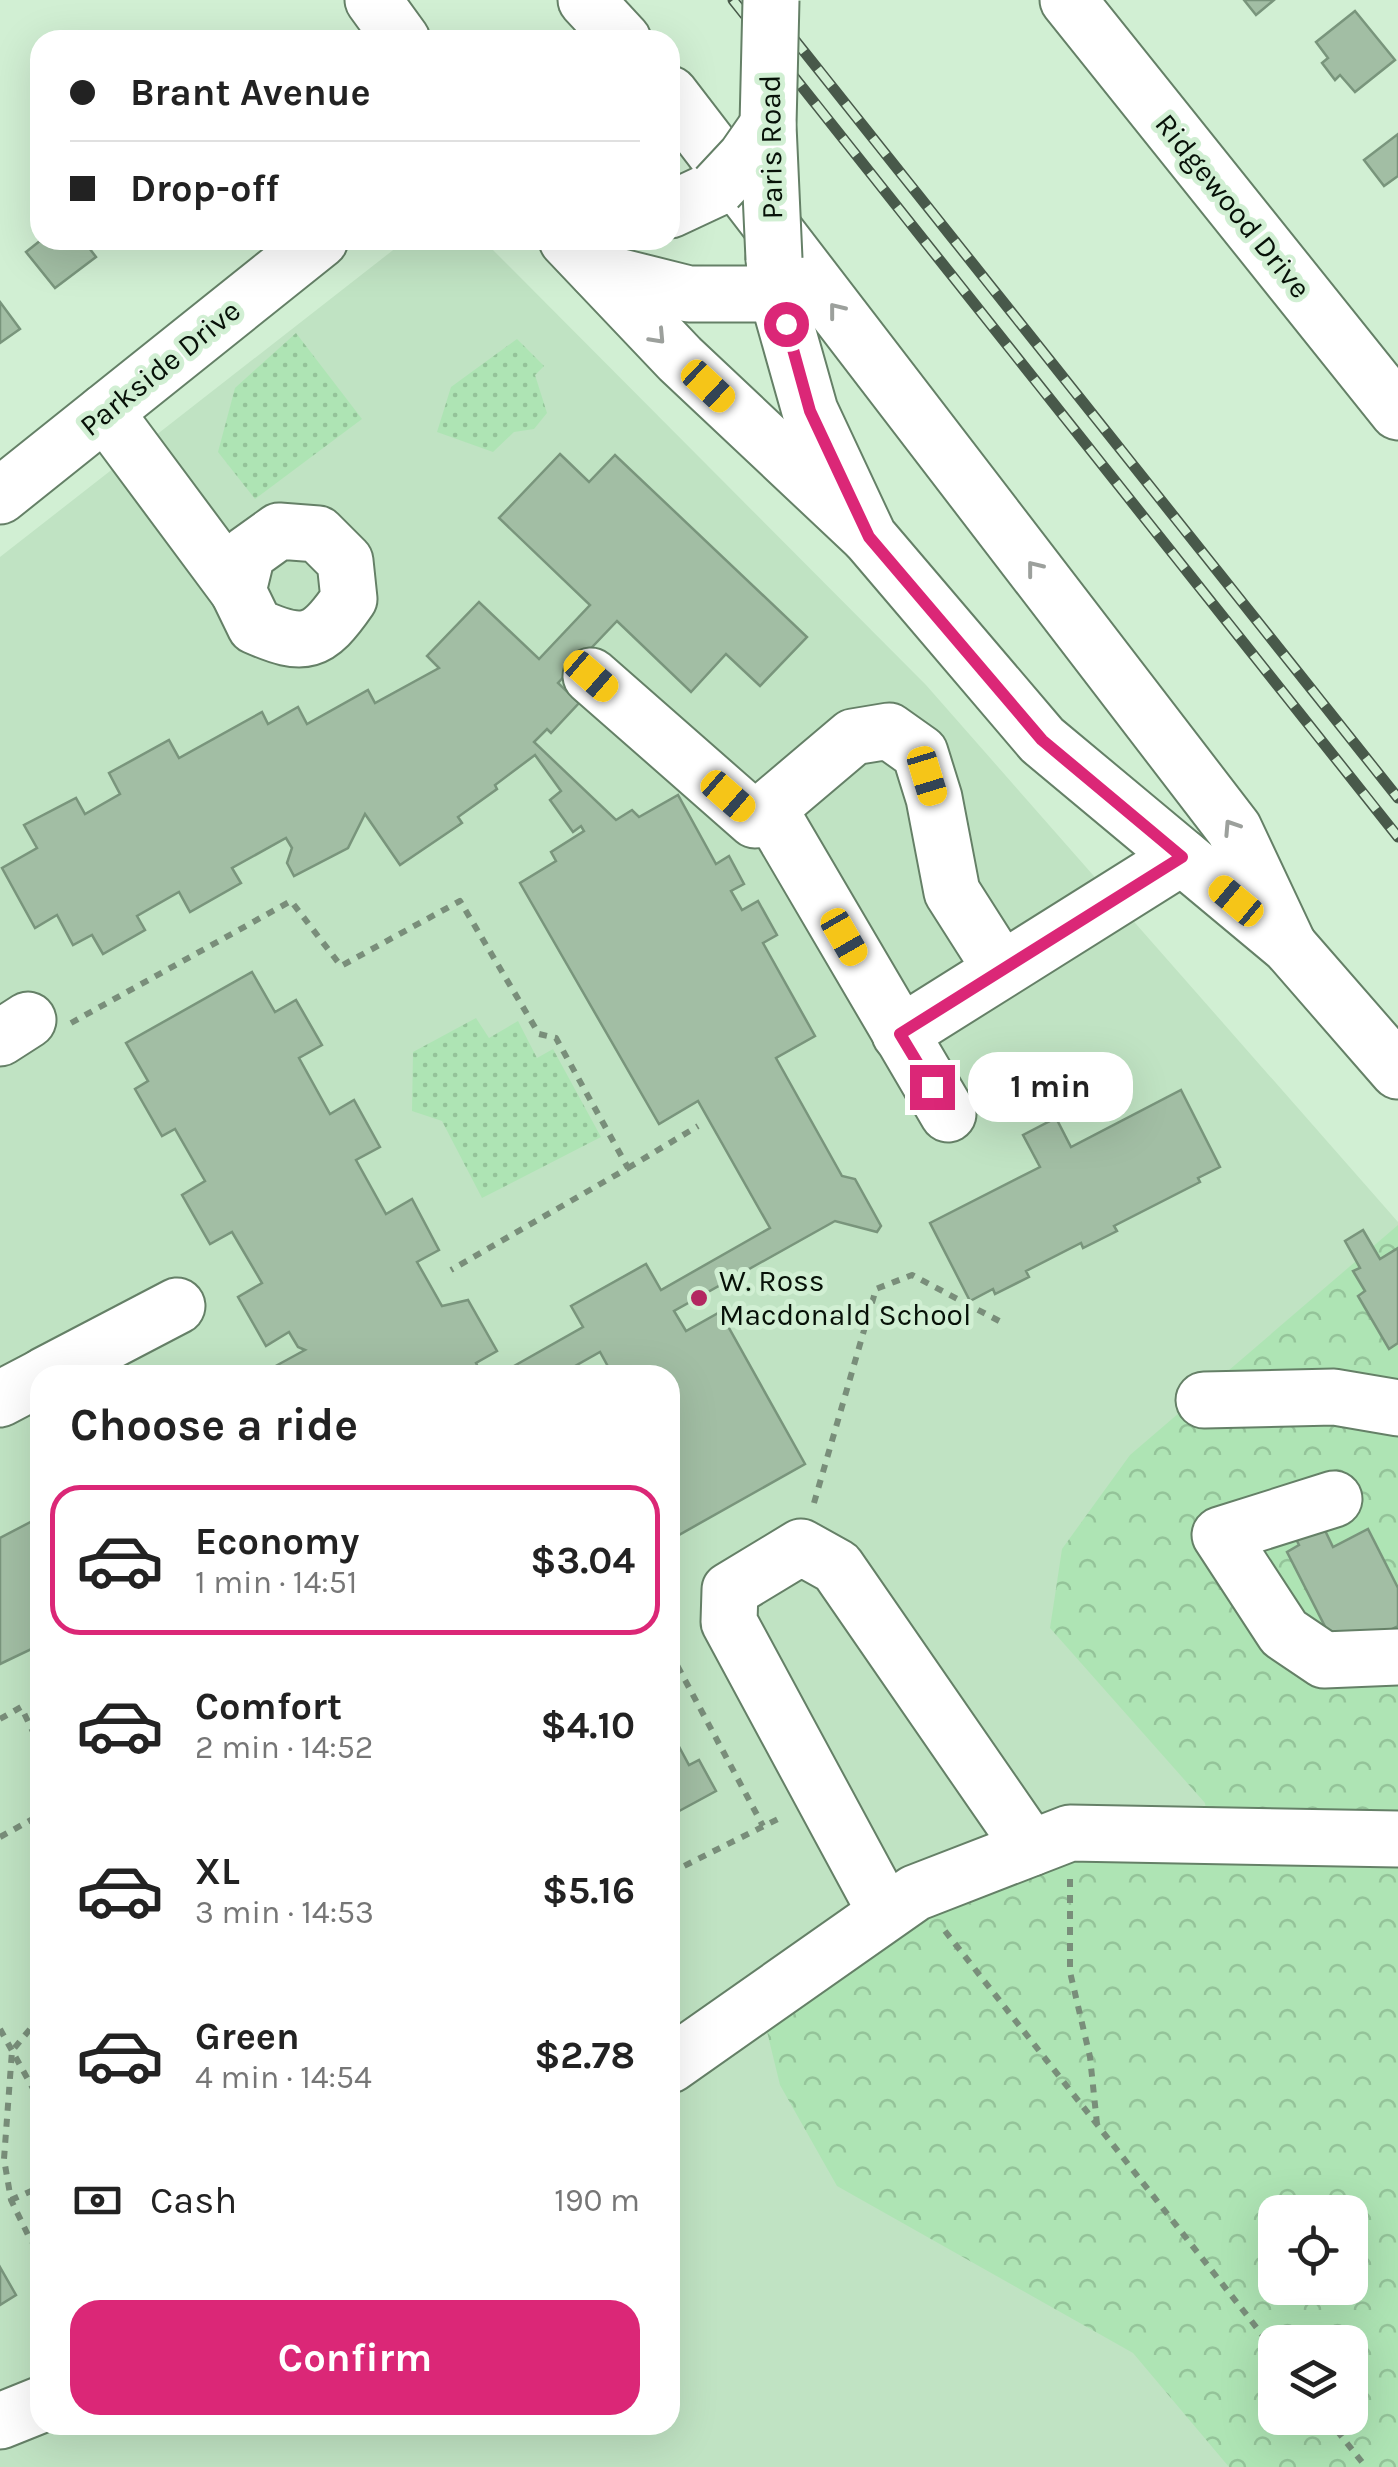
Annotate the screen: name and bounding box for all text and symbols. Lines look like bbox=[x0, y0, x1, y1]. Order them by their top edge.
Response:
text: Brant Avenue bbox=[130, 70, 371, 115]
street label: Paris Road bbox=[752, 74, 790, 220]
street label: Ridgewood Drive bbox=[1148, 106, 1318, 306]
text: Drop-off bbox=[130, 166, 279, 211]
street label: Parkside Drive bbox=[73, 292, 247, 444]
route start bbox=[764, 302, 809, 347]
one-way arrow bbox=[830, 303, 848, 321]
one-way arrow bbox=[646, 325, 664, 343]
car bbox=[676, 355, 740, 417]
one-way arrow bbox=[1028, 561, 1046, 579]
car bbox=[559, 645, 623, 707]
car bbox=[904, 743, 950, 809]
car bbox=[696, 765, 760, 827]
one-way arrow bbox=[1224, 819, 1243, 837]
car bbox=[1203, 870, 1269, 932]
car bbox=[816, 904, 872, 970]
callout: 1 min bbox=[967, 1052, 1132, 1122]
route end bbox=[910, 1065, 955, 1110]
text: 1 min bbox=[1010, 1068, 1091, 1105]
place label: W. Ross Macdonald School bbox=[719, 1263, 971, 1333]
marker: W. Ross Macdonald School bbox=[688, 1287, 710, 1309]
text: Choose a ride bbox=[70, 1399, 358, 1451]
icon: car bbox=[75, 1515, 165, 1605]
text: Economy bbox=[195, 1519, 359, 1564]
text: $3.04 bbox=[530, 1538, 635, 1583]
text: 1 min · 14:51 bbox=[195, 1564, 357, 1601]
icon: car bbox=[75, 1680, 165, 1770]
text: Comfort bbox=[195, 1684, 342, 1729]
text: $4.10 bbox=[540, 1703, 635, 1748]
text: 2 min · 14:52 bbox=[195, 1729, 373, 1766]
icon: car bbox=[75, 1845, 165, 1935]
text: XL bbox=[195, 1849, 240, 1894]
text: $5.16 bbox=[542, 1868, 635, 1913]
text: 3 min · 14:53 bbox=[195, 1894, 374, 1931]
icon: car bbox=[75, 2010, 165, 2100]
text: Green bbox=[195, 2014, 300, 2059]
text: $2.78 bbox=[534, 2033, 635, 2078]
text: 4 min · 14:54 bbox=[195, 2059, 372, 2096]
icon: cash bbox=[70, 2173, 125, 2228]
text: Cash bbox=[150, 2178, 237, 2223]
text: 190 m bbox=[554, 2182, 640, 2219]
map controls bbox=[1258, 2195, 1368, 2435]
button: locate bbox=[1258, 2195, 1368, 2305]
button: Confirm bbox=[70, 2300, 640, 2415]
button: layers bbox=[1258, 2325, 1368, 2435]

